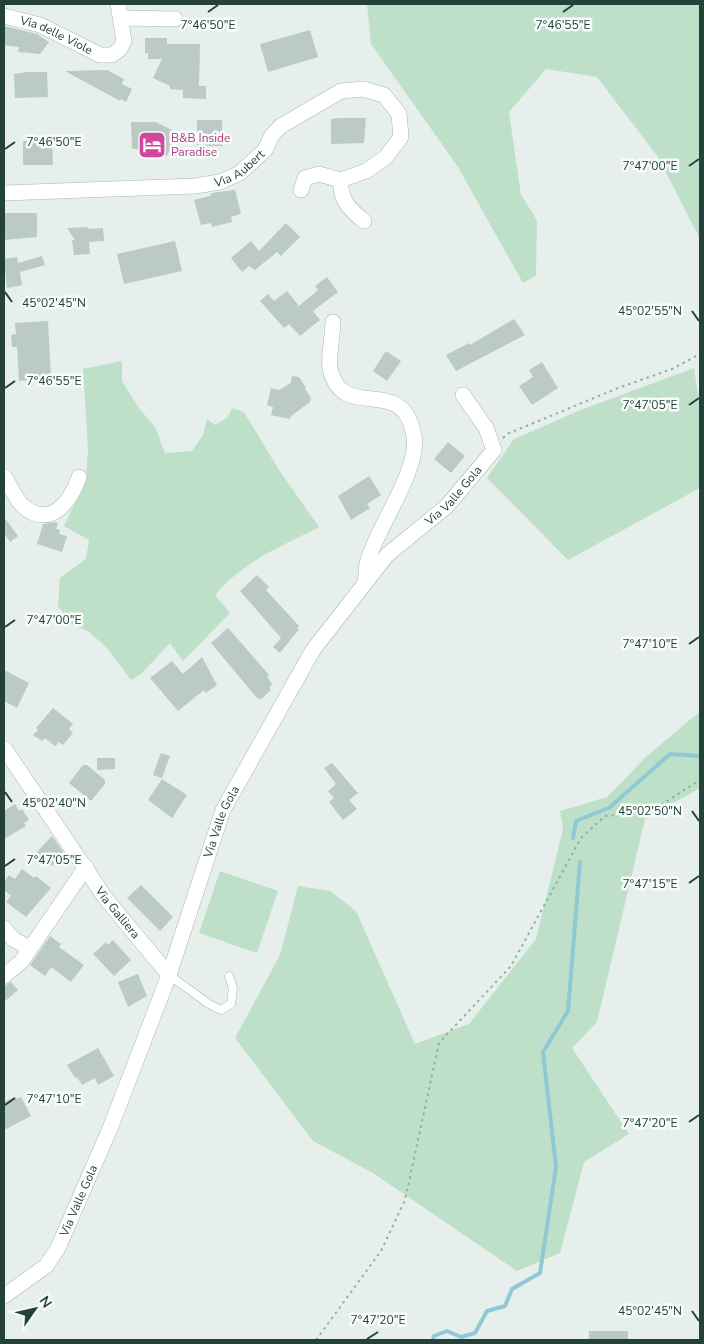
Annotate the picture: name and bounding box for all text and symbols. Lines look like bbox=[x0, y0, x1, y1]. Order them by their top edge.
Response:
street label: Via delle Viole bbox=[18, 12, 95, 58]
text: 7°46'50"E bbox=[181, 17, 235, 33]
text: 7°46'55"E bbox=[536, 17, 590, 33]
hotel icon: B&B Inside Paradise bbox=[137, 130, 167, 160]
place label: B&B Inside Paradise bbox=[171, 130, 230, 160]
text: 7°46'50"E bbox=[27, 134, 81, 150]
street label: Via Aubert bbox=[212, 146, 269, 191]
text: 7°47'00"E bbox=[623, 158, 677, 174]
text: 45°02'45"N bbox=[22, 295, 86, 311]
text: 45°02'55"N bbox=[618, 303, 682, 319]
text: 7°46'55"E bbox=[27, 373, 81, 389]
text: 7°47'05"E bbox=[623, 397, 677, 413]
street label: Via Valle Gola bbox=[421, 462, 485, 529]
text: 7°47'00"E bbox=[27, 612, 81, 628]
text: 7°47'10"E bbox=[623, 636, 677, 652]
street label: Via Valle Gola bbox=[200, 783, 243, 861]
text: 45°02'40"N bbox=[22, 795, 86, 811]
text: 45°02'50"N bbox=[618, 803, 682, 819]
text: 7°47'05"E bbox=[27, 852, 81, 868]
text: 7°47'15"E bbox=[623, 876, 677, 892]
street label: Via Galliera bbox=[91, 882, 143, 942]
text: 7°47'10"E bbox=[27, 1091, 81, 1107]
text: 7°47'20"E bbox=[623, 1115, 677, 1131]
street label: Via Valle Gola bbox=[56, 1162, 101, 1240]
north arrow bbox=[10, 1284, 60, 1334]
text: N bbox=[35, 1292, 56, 1312]
text: 45°02'45"N bbox=[618, 1303, 682, 1319]
text: 7°47'20"E bbox=[351, 1312, 405, 1328]

